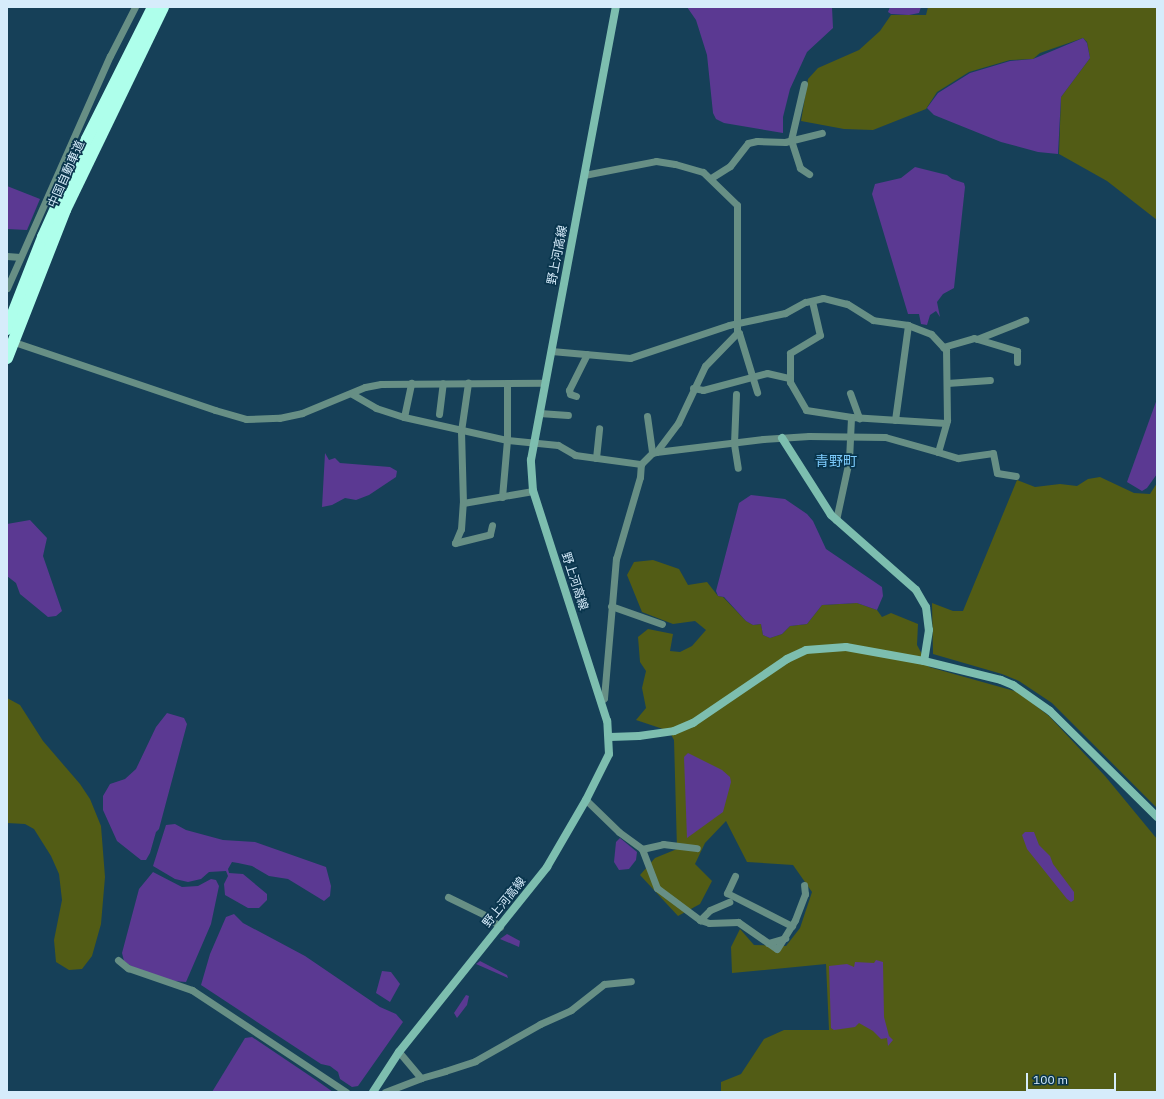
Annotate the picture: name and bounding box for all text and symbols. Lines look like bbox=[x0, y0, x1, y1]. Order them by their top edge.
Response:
street label: 中国自動車道 bbox=[45, 138, 87, 210]
street label: 野上河高線 bbox=[544, 224, 570, 286]
district label: 青野町 bbox=[815, 453, 857, 469]
street label: 野上河高線 bbox=[559, 550, 591, 612]
street label: 野上河高線 bbox=[480, 874, 528, 930]
scale bar bbox=[1028, 1065, 1118, 1091]
text: 100 m bbox=[1033, 1072, 1068, 1087]

